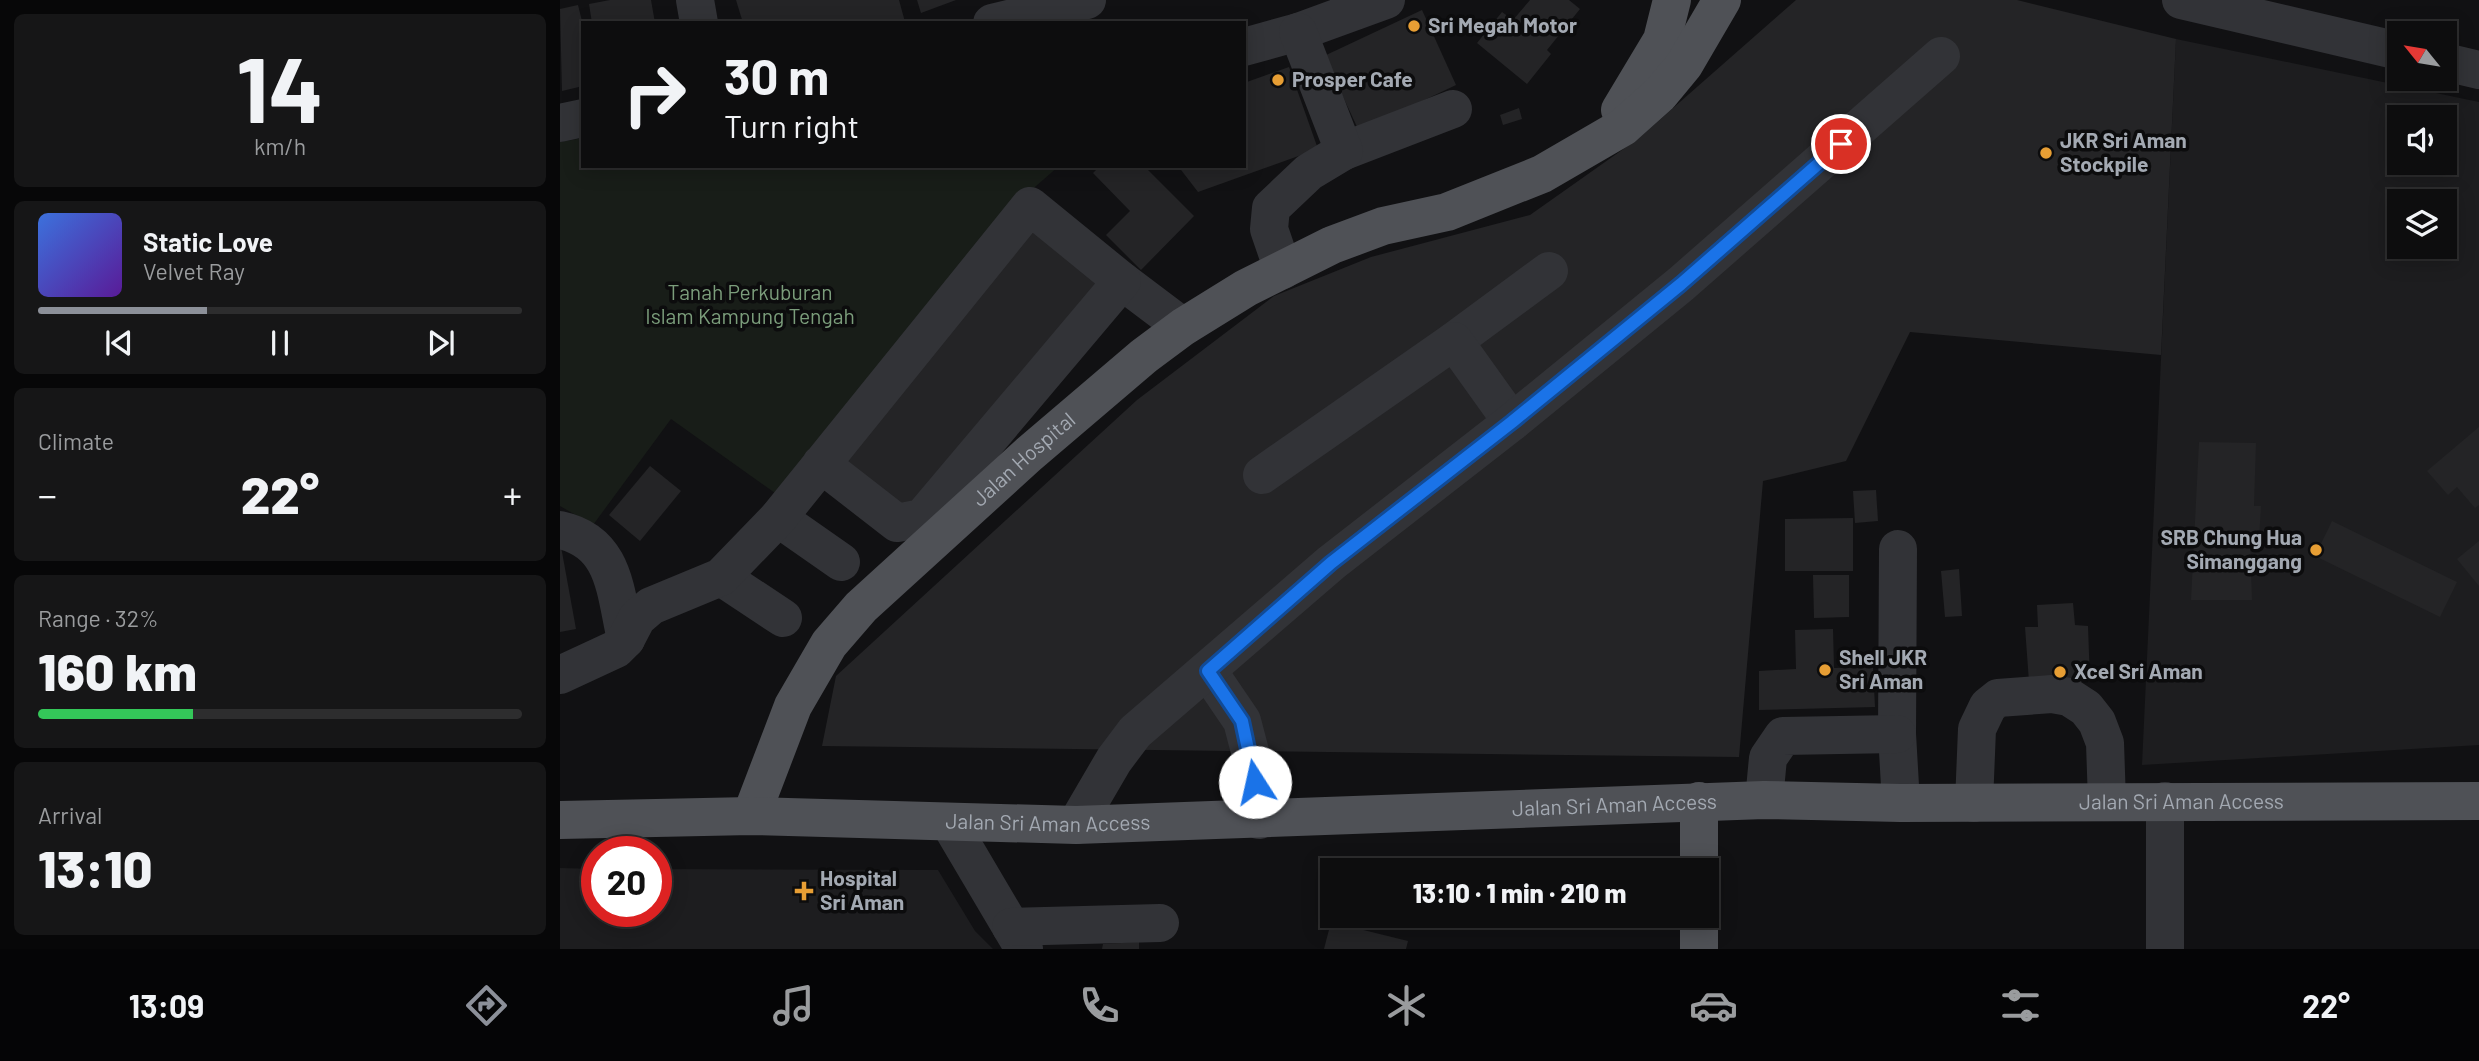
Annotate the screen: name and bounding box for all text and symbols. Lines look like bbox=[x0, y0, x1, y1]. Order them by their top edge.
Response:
place label: Sri Megah Motor bbox=[1428, 12, 1577, 37]
marker: Sri Megah Motor bbox=[1406, 18, 1422, 34]
north arrow bbox=[2387, 21, 2457, 91]
map controls bbox=[2387, 21, 2457, 259]
text: 14 bbox=[236, 32, 324, 141]
text: 30 m bbox=[724, 46, 829, 105]
icon: right bbox=[609, 49, 700, 140]
place label: Prosper Cafe bbox=[1292, 66, 1413, 91]
marker: Prosper Cafe bbox=[1270, 72, 1286, 88]
button: sound bbox=[2387, 105, 2457, 175]
text: Turn right bbox=[724, 106, 859, 144]
pin bbox=[1811, 114, 1871, 174]
icon: arrive bbox=[1822, 125, 1860, 163]
place label: JKR Sri Aman Stockpile bbox=[2060, 127, 2187, 176]
text: km/h bbox=[254, 132, 306, 160]
marker: JKR Sri Aman Stockpile bbox=[2038, 145, 2054, 161]
button: layers bbox=[2387, 189, 2457, 259]
text: Static Love bbox=[143, 226, 273, 257]
text: Velvet Ray bbox=[143, 257, 245, 285]
park label: Tanah Perkuburan Islam Kampung Tengah bbox=[645, 279, 855, 328]
icon: previous bbox=[100, 324, 138, 362]
icon: pause bbox=[261, 324, 299, 362]
icon: next bbox=[422, 324, 460, 362]
street label: Jalan Hospital bbox=[966, 406, 1080, 511]
text: Climate bbox=[38, 427, 114, 455]
text: 22° bbox=[241, 462, 319, 524]
text: − bbox=[38, 471, 57, 517]
text: + bbox=[503, 471, 522, 517]
place label: SRB Chung Hua Simanggang bbox=[2161, 524, 2302, 573]
marker: SRB Chung Hua Simanggang bbox=[2308, 542, 2324, 558]
text: Range · 32% bbox=[38, 604, 159, 632]
text: 160 km bbox=[38, 639, 197, 701]
place label: Shell JKR Sri Aman bbox=[1839, 644, 1927, 693]
place label: Xcel Sri Aman bbox=[2074, 658, 2203, 683]
marker: Shell JKR Sri Aman bbox=[1817, 662, 1833, 678]
marker: Xcel Sri Aman bbox=[2052, 664, 2068, 680]
position arrow bbox=[1218, 745, 1292, 819]
street label: Jalan Sri Aman Access bbox=[1512, 788, 1717, 820]
street label: Jalan Sri Aman Access bbox=[2079, 788, 2284, 813]
text: Arrival bbox=[38, 801, 102, 829]
street label: Jalan Sri Aman Access bbox=[945, 807, 1151, 836]
text: 13:10 bbox=[38, 836, 153, 898]
speed limit sign: 20 bbox=[581, 836, 672, 927]
place label: Hospital Sri Aman bbox=[820, 865, 904, 914]
text: 13:10 · 1 min · 210 m bbox=[1413, 877, 1626, 908]
marker: Hospital Sri Aman bbox=[794, 881, 814, 901]
icon: directions bbox=[462, 981, 511, 1030]
icon: music bbox=[769, 981, 818, 1030]
icon: phone bbox=[1075, 981, 1124, 1030]
icon: climate bbox=[1382, 981, 1431, 1030]
icon: car bbox=[1689, 981, 1738, 1030]
icon: filters bbox=[1996, 981, 2045, 1030]
text: 13:09 bbox=[129, 986, 204, 1024]
text: 22° bbox=[2302, 986, 2350, 1024]

